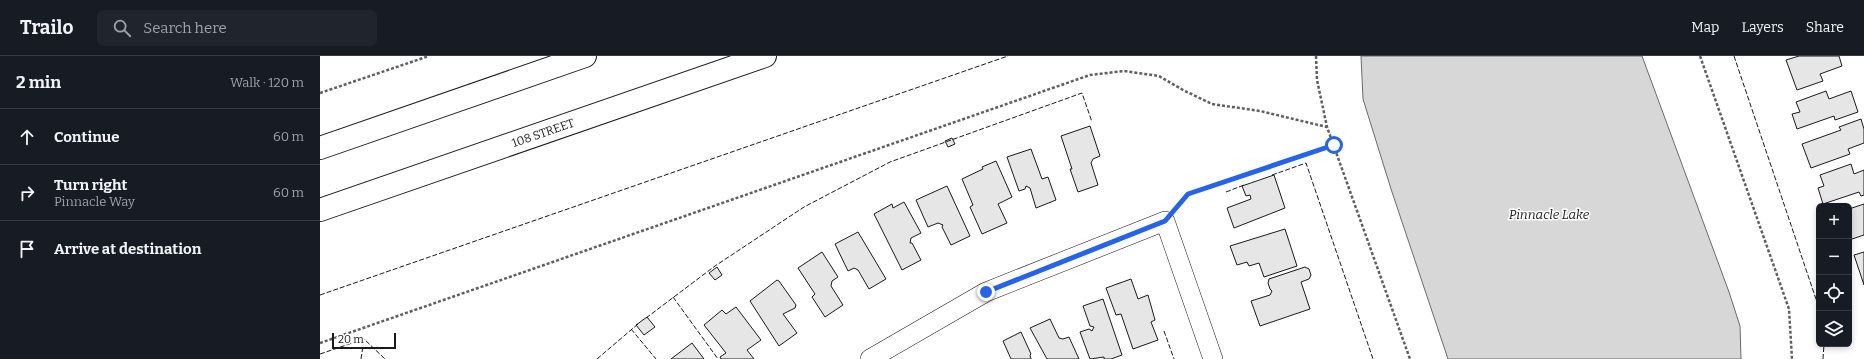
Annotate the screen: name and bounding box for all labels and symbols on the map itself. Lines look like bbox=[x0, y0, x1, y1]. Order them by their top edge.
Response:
street label: 108 STREET bbox=[510, 116, 576, 150]
route start bbox=[1325, 136, 1343, 154]
water label: Pinnacle Lake bbox=[1509, 207, 1590, 222]
route end bbox=[977, 283, 995, 301]
scale bar bbox=[332, 331, 396, 350]

